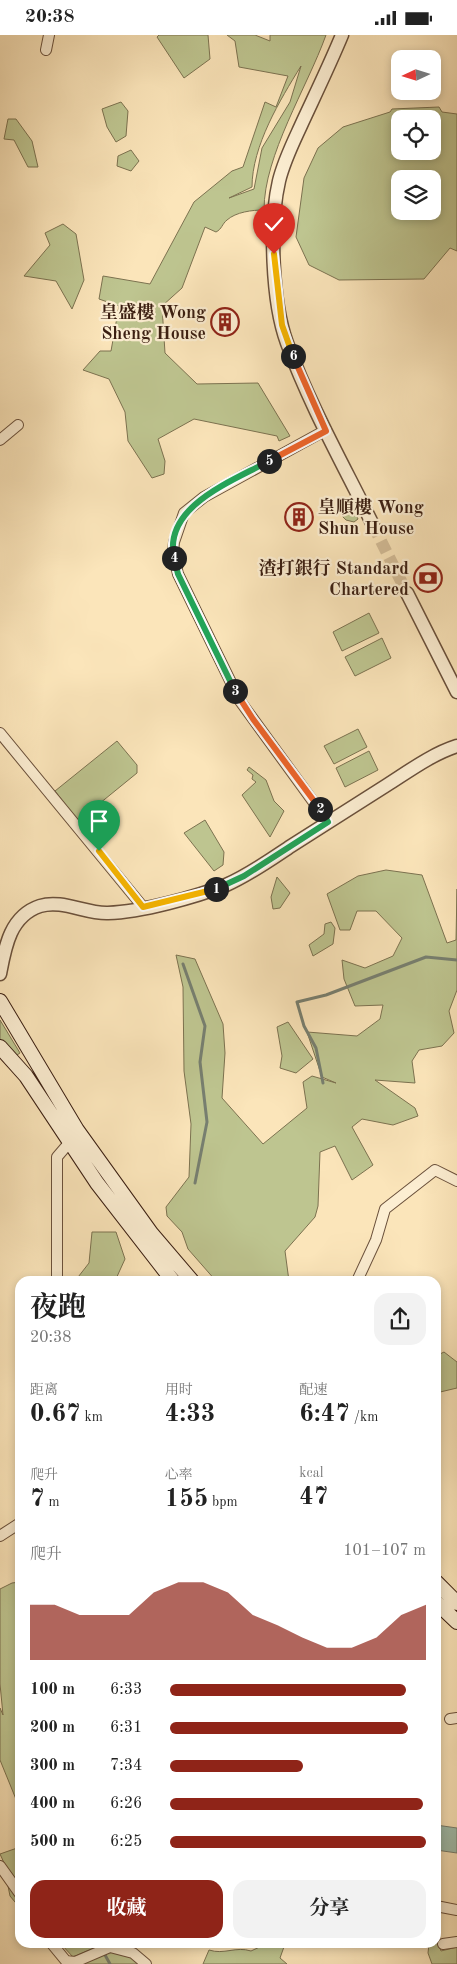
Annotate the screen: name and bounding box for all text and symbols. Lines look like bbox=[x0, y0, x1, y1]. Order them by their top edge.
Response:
text: 20:38 bbox=[25, 8, 74, 27]
north arrow bbox=[391, 50, 441, 100]
map controls bbox=[391, 50, 441, 220]
button: locate bbox=[391, 110, 441, 160]
button: layers bbox=[391, 170, 441, 220]
pin bbox=[253, 203, 295, 254]
icon: check bbox=[260, 210, 288, 238]
place label: 皇盛樓 Wong Sheng House bbox=[100, 302, 206, 343]
building icon: 皇盛樓 Wong Sheng House bbox=[210, 307, 240, 337]
pin: 6 bbox=[280, 343, 306, 369]
text: 6 bbox=[289, 349, 298, 363]
pin: 5 bbox=[256, 449, 282, 473]
text: 5 bbox=[265, 454, 274, 468]
place label: 皇順樓 Wong Shun House bbox=[318, 497, 424, 538]
building icon: 皇順樓 Wong Shun House bbox=[284, 502, 314, 532]
pin: 4 bbox=[162, 545, 186, 571]
text: 4 bbox=[170, 551, 179, 565]
place label: 渣打銀行 Standard Chartered bbox=[259, 558, 409, 599]
bank icon: 渣打銀行 Standard Chartered bbox=[413, 563, 443, 593]
pin: 3 bbox=[222, 679, 248, 703]
text: 3 bbox=[231, 684, 240, 698]
pin: 2 bbox=[308, 797, 332, 821]
pin bbox=[78, 800, 120, 851]
text: 2 bbox=[316, 802, 325, 816]
icon: arrive bbox=[85, 807, 113, 835]
pin: 1 bbox=[204, 877, 228, 901]
text: 1 bbox=[212, 882, 221, 896]
button: share bbox=[374, 1293, 426, 1345]
text: 夜跑 bbox=[30, 1295, 86, 1323]
text: 20:38 bbox=[30, 1330, 72, 1346]
text: 距离 bbox=[30, 1383, 58, 1397]
text: 用时 bbox=[165, 1383, 193, 1397]
text: 配速 bbox=[299, 1383, 327, 1397]
text: 0.67 bbox=[30, 1402, 81, 1427]
text: 4:33 bbox=[165, 1402, 215, 1427]
text: 6:47 bbox=[299, 1402, 350, 1427]
text: km bbox=[81, 1410, 103, 1424]
text: /km bbox=[350, 1410, 378, 1424]
text: kcal bbox=[299, 1466, 323, 1480]
text: 爬升 bbox=[30, 1468, 58, 1482]
text: 心率 bbox=[165, 1468, 193, 1482]
text: 47 bbox=[299, 1485, 328, 1510]
text: 7 bbox=[30, 1487, 45, 1512]
text: 155 bbox=[165, 1487, 208, 1512]
text: m bbox=[45, 1495, 60, 1509]
text: bpm bbox=[208, 1495, 238, 1509]
text: 101–107 m bbox=[343, 1543, 426, 1559]
text: 爬升 bbox=[30, 1547, 62, 1563]
text: 100 m bbox=[30, 1682, 75, 1698]
text: 6:33 bbox=[110, 1682, 142, 1698]
text: 200 m bbox=[30, 1720, 75, 1736]
text: 6:31 bbox=[110, 1720, 142, 1736]
text: 300 m bbox=[30, 1758, 75, 1774]
text: 7:34 bbox=[110, 1758, 142, 1774]
text: 400 m bbox=[30, 1796, 75, 1812]
text: 6:26 bbox=[110, 1796, 142, 1812]
text: 500 m bbox=[30, 1834, 75, 1850]
text: 6:25 bbox=[110, 1834, 142, 1850]
button: 收藏 bbox=[30, 1880, 223, 1938]
button: 分享 bbox=[233, 1880, 426, 1938]

